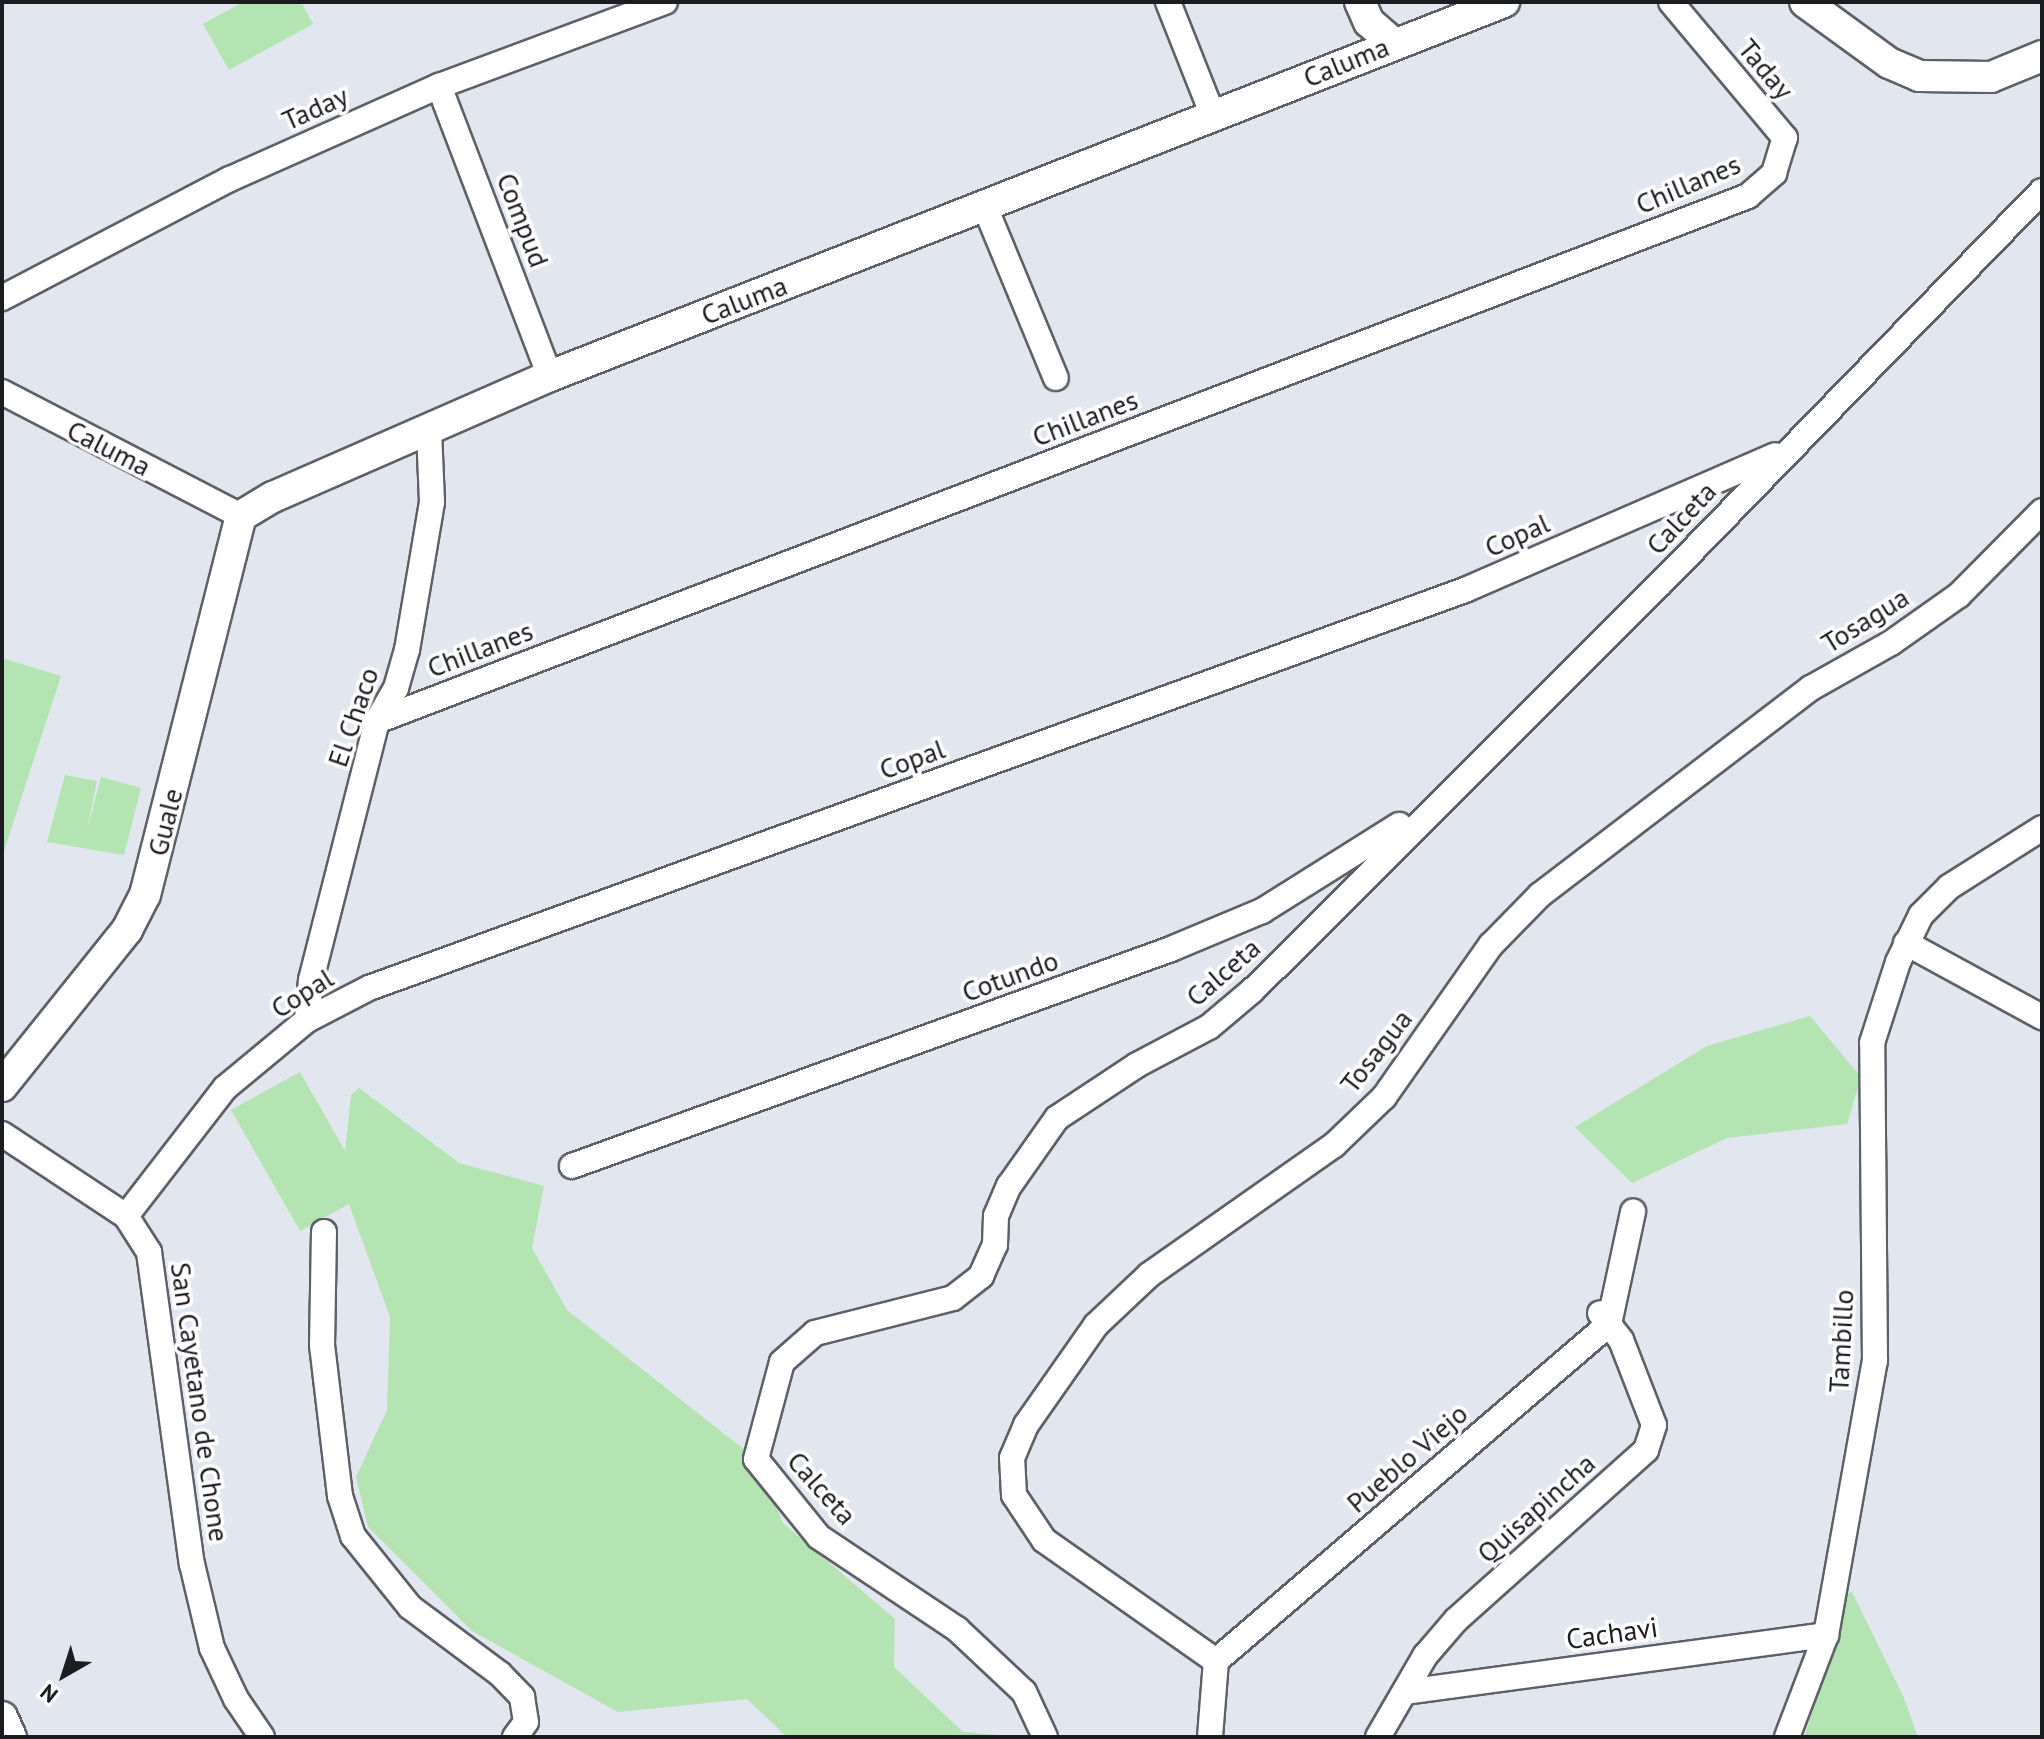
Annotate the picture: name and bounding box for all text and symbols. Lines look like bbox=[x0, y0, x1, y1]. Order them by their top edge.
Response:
street label: Caluma bbox=[1298, 30, 1394, 94]
street label: Taday bbox=[1731, 32, 1801, 106]
street label: Taday bbox=[277, 79, 353, 137]
street label: Chillanes bbox=[1631, 147, 1745, 221]
street label: Compud bbox=[490, 168, 556, 272]
street label: Caluma bbox=[696, 268, 792, 332]
street label: Chillanes bbox=[1027, 383, 1143, 453]
street label: Caluma bbox=[62, 413, 156, 483]
street label: Calceta bbox=[1639, 475, 1723, 561]
street label: Copal bbox=[1479, 506, 1555, 564]
street label: Tosagua bbox=[1815, 580, 1915, 660]
street label: Chillanes bbox=[422, 614, 538, 684]
street label: El Chaco bbox=[320, 663, 386, 771]
street label: Copal bbox=[875, 732, 949, 786]
street label: Guale bbox=[140, 785, 190, 859]
street label: Calceta bbox=[1179, 931, 1267, 1013]
street label: Cotundo bbox=[957, 943, 1063, 1009]
street label: Copal bbox=[265, 961, 339, 1025]
street label: Tosagua bbox=[1333, 1003, 1419, 1099]
street label: San Cayetano de Chone bbox=[164, 1260, 236, 1544]
street label: Tambillo bbox=[1822, 1289, 1860, 1393]
street label: Pueblo Viejo bbox=[1339, 1396, 1475, 1520]
street label: Calceta bbox=[780, 1444, 864, 1532]
street label: Quisapincha bbox=[1470, 1446, 1602, 1570]
street label: Cachavi bbox=[1564, 1610, 1660, 1656]
north arrow bbox=[24, 1635, 104, 1715]
text: N bbox=[34, 1678, 63, 1709]

